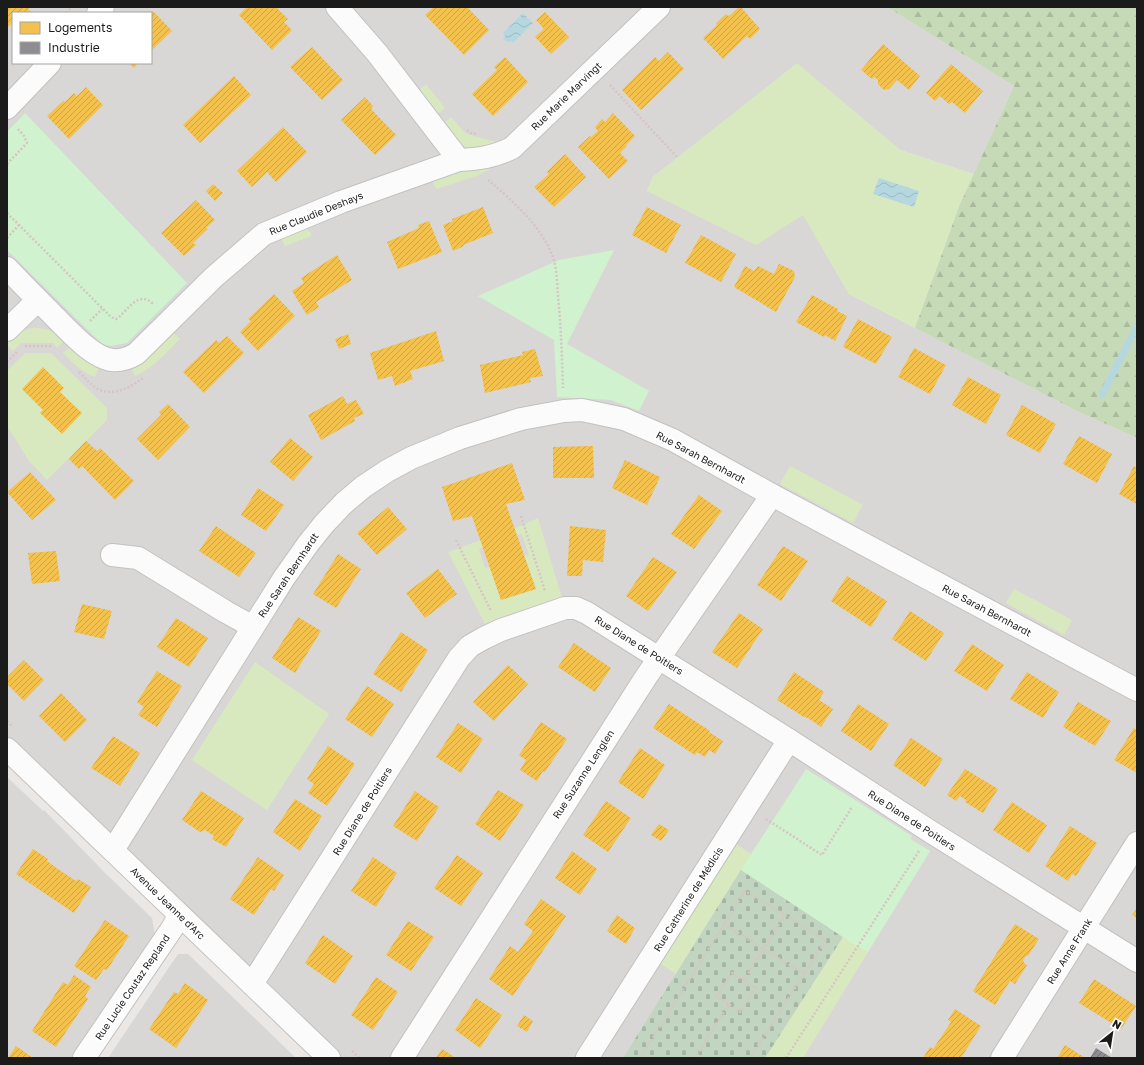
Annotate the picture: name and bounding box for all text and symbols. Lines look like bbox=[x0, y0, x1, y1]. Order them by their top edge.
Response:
legend bbox=[12, 12, 152, 64]
text: Logements bbox=[48, 20, 112, 35]
text: Industrie bbox=[48, 40, 100, 55]
street label: Rue Marie Marvingt bbox=[528, 59, 604, 133]
street label: Rue Claudie Deshays bbox=[267, 189, 365, 237]
street label: Rue Sarah Bernhardt bbox=[654, 428, 748, 486]
street label: Rue Sarah Bernhardt bbox=[255, 530, 321, 620]
street label: Rue Sarah Bernhardt bbox=[940, 581, 1034, 639]
street label: Rue Diane de Poitiers bbox=[593, 613, 685, 677]
street label: Rue Suzanne Lenglen bbox=[550, 727, 616, 821]
street label: Rue Diane de Poitiers bbox=[330, 765, 394, 857]
street label: Rue Diane de Poitiers bbox=[866, 787, 958, 853]
street label: Rue Catherine de Médicis bbox=[651, 844, 725, 954]
street label: Avenue Jeanne d'Arc bbox=[128, 864, 208, 942]
street label: Rue Anne Frank bbox=[1044, 916, 1094, 986]
street label: Rue Lucie Coutaz Repland bbox=[92, 932, 172, 1042]
north arrow bbox=[1092, 1013, 1132, 1053]
text: N bbox=[1110, 1016, 1124, 1032]

